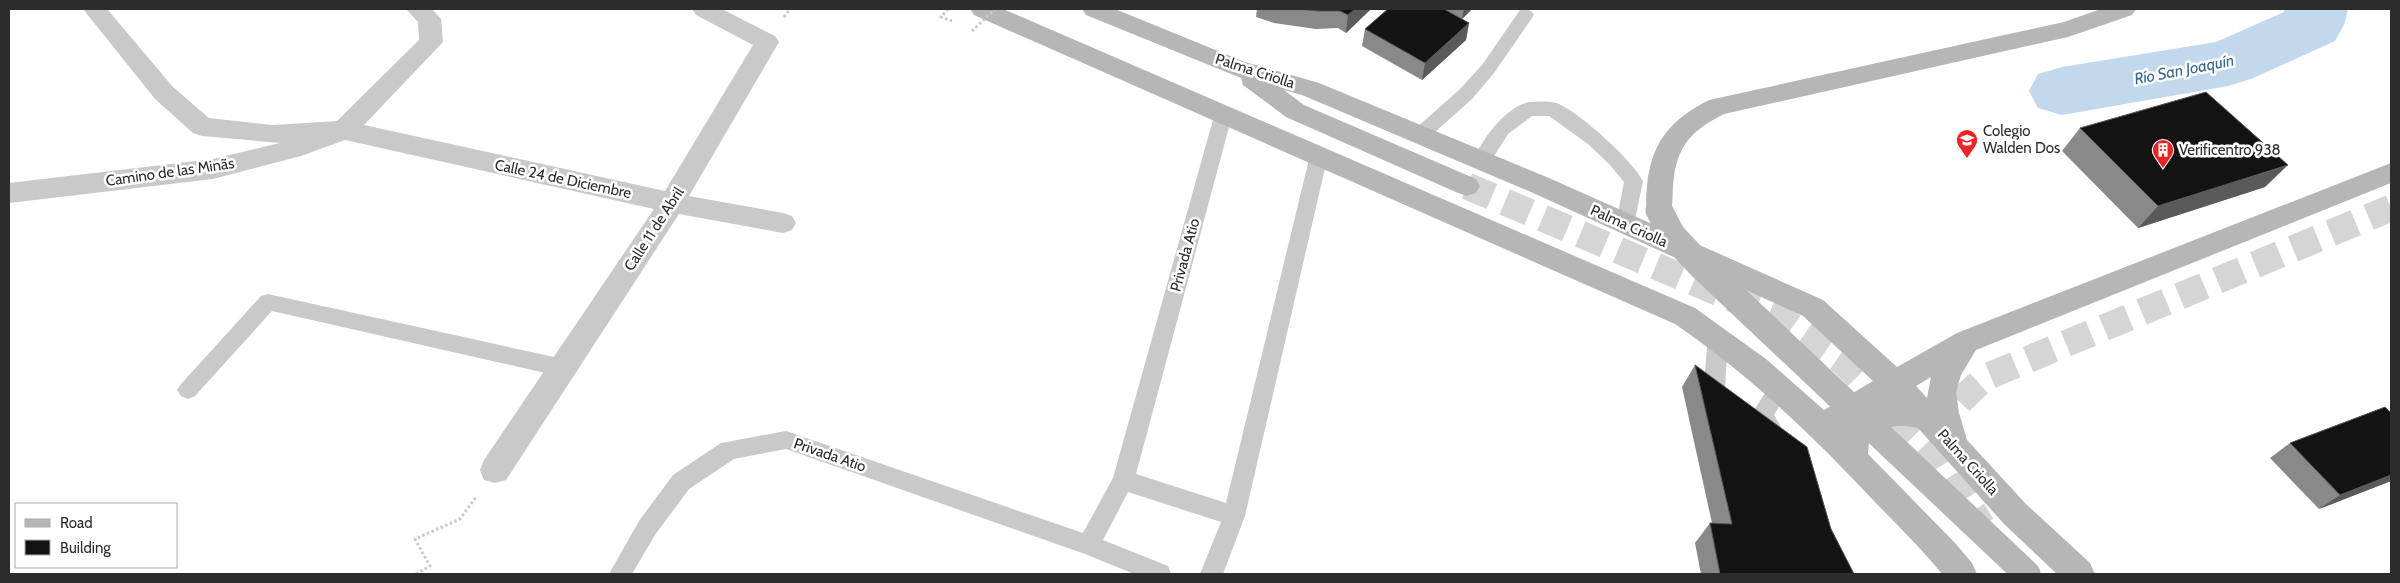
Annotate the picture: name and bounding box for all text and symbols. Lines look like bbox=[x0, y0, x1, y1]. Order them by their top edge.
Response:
street label: Palma Criolla bbox=[1213, 50, 1298, 93]
water label: Río San Joaquín bbox=[2133, 50, 2236, 88]
place label: Colegio Walden Dos bbox=[1983, 122, 2060, 157]
school or university icon: Colegio Walden Dos bbox=[1955, 128, 1979, 159]
building icon: Verificentro 938 bbox=[2151, 138, 2175, 169]
place label: Verificentro 938 bbox=[2179, 141, 2281, 159]
street label: Camino de las Minãs bbox=[105, 154, 235, 190]
street label: Calle 24 de Diciembre bbox=[493, 156, 633, 202]
street label: Calle 11 de Abril bbox=[620, 183, 688, 274]
street label: Palma Criolla bbox=[1588, 201, 1671, 251]
street label: Privada Atio bbox=[1167, 216, 1203, 294]
street label: Palma Criolla bbox=[1934, 425, 2003, 499]
street label: Privada Atio bbox=[792, 434, 868, 476]
legend bbox=[15, 503, 178, 568]
text: Road bbox=[60, 514, 93, 532]
text: Building bbox=[60, 539, 111, 557]

